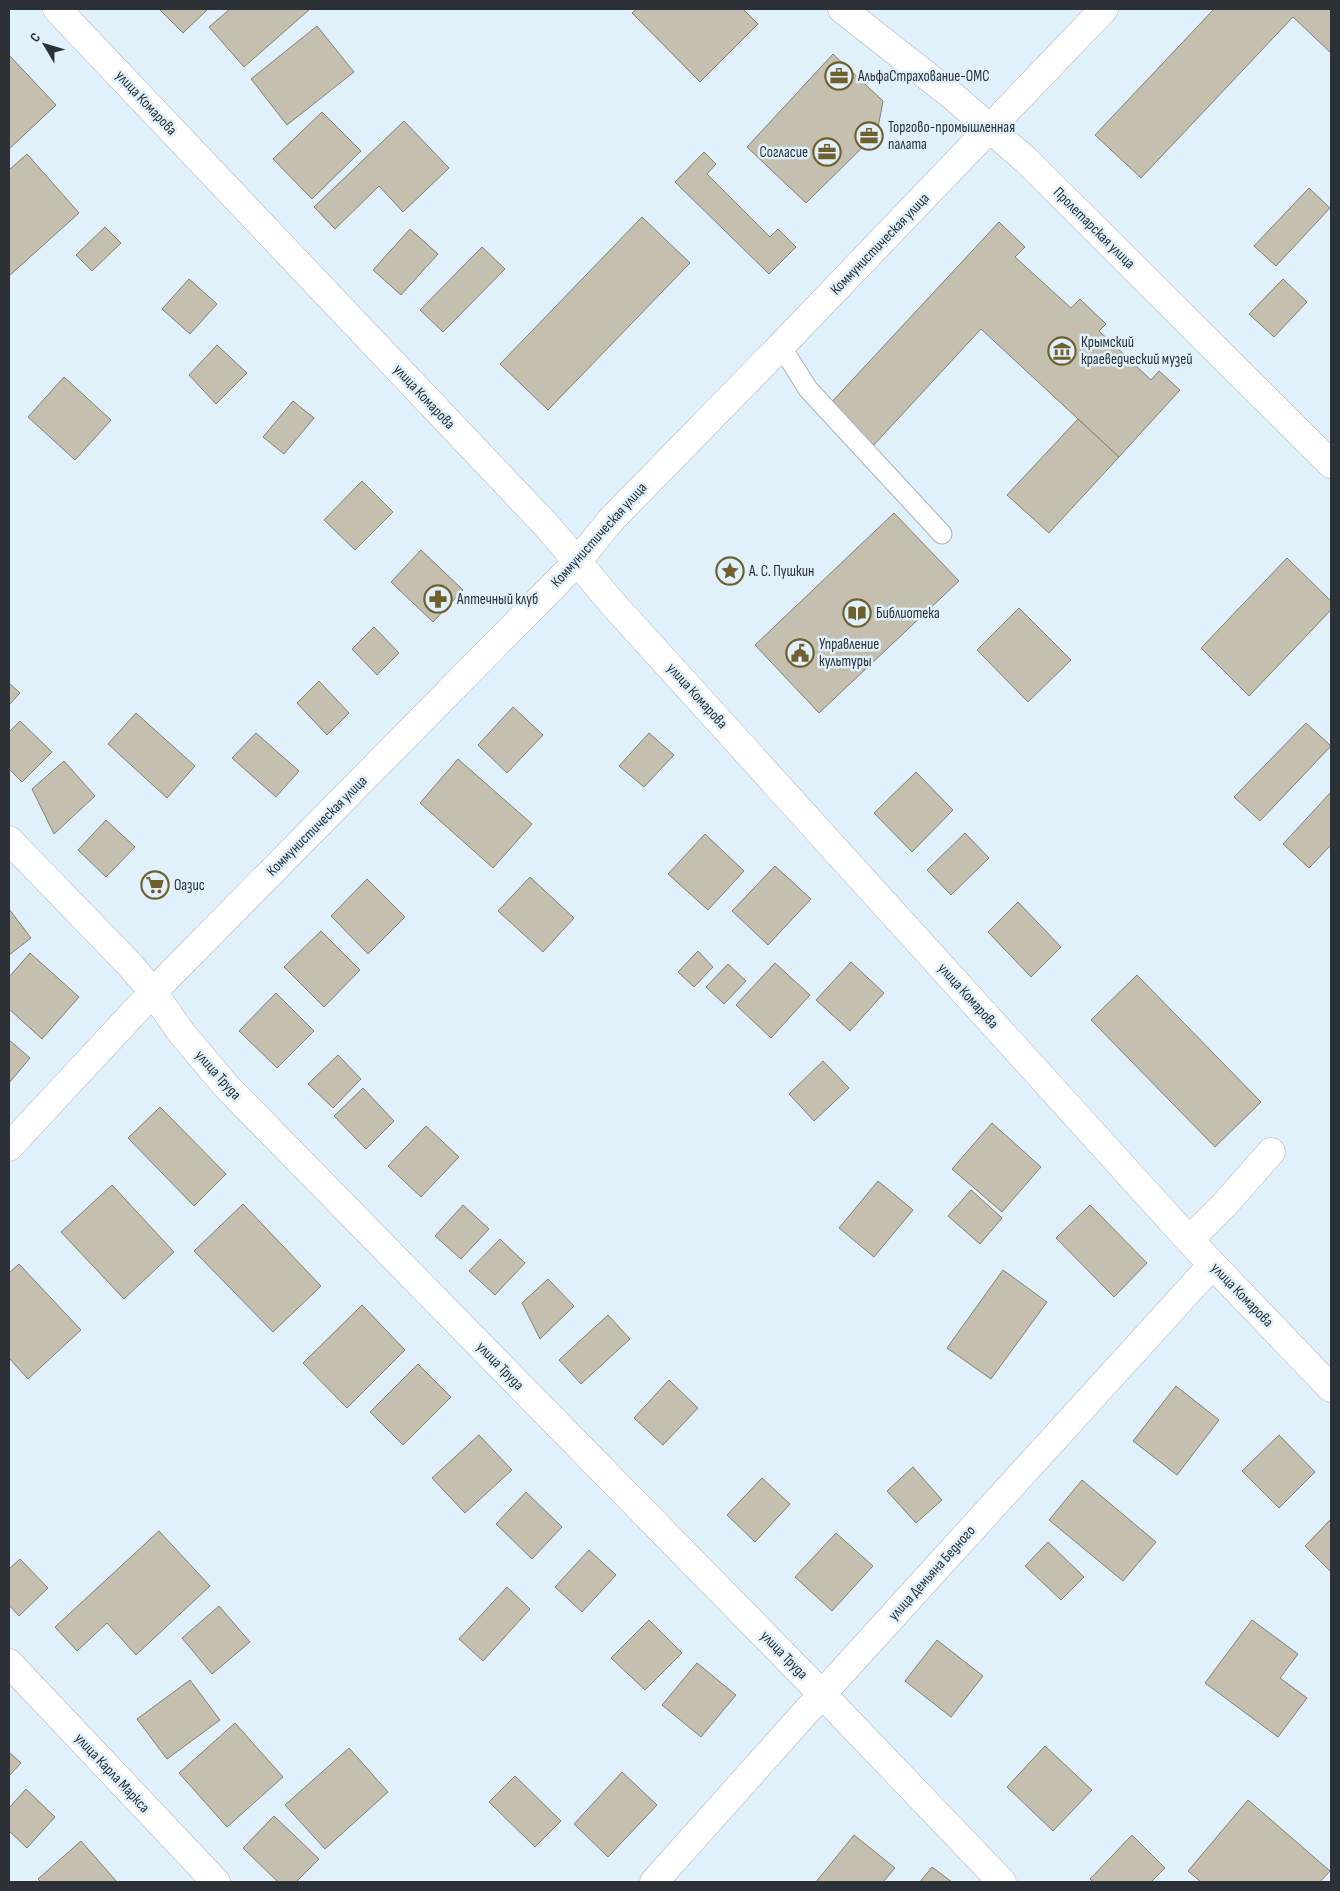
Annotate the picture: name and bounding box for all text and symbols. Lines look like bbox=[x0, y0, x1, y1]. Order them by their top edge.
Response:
north arrow bbox=[20, 20, 70, 70]
text: С bbox=[26, 29, 44, 45]
office icon: АльфаСтрахование-ОМС bbox=[824, 61, 854, 91]
street label: улица Комарова bbox=[111, 67, 181, 140]
place label: АльфаСтрахование-ОМС bbox=[857, 67, 989, 86]
place label: Торгово-промышленная палата bbox=[888, 118, 1015, 154]
office icon: Торгово-промышленная палата bbox=[854, 121, 884, 151]
office icon: Согласие bbox=[812, 137, 842, 167]
place label: Согласие bbox=[760, 143, 808, 162]
street label: Пролетарская улица bbox=[1049, 183, 1139, 273]
street label: Коммунистическая улица bbox=[826, 189, 934, 299]
place label: Крымский краеведческий музей bbox=[1081, 333, 1193, 369]
museum icon: Крымский краеведческий музей bbox=[1047, 336, 1077, 366]
street label: улица Комарова bbox=[389, 361, 459, 434]
street label: Коммунистическая улица bbox=[547, 478, 651, 591]
place icon: А. С. Пушкин bbox=[715, 556, 745, 586]
place label: А. С. Пушкин bbox=[748, 562, 814, 581]
pharmacy icon: Аптечный клуб bbox=[423, 584, 453, 614]
place label: Аптечный клуб bbox=[456, 590, 538, 609]
library icon: Библиотека bbox=[842, 598, 872, 628]
place label: Библиотека bbox=[876, 604, 940, 623]
place label: Управление культуры bbox=[819, 635, 879, 671]
public building icon: Управление культуры bbox=[785, 638, 815, 668]
street label: улица Комарова bbox=[662, 659, 732, 733]
street label: Коммунистическая улица bbox=[263, 772, 371, 880]
supermarket icon: Оазис bbox=[140, 870, 170, 900]
place label: Оазис bbox=[174, 876, 205, 895]
street label: улица Комарова bbox=[933, 959, 1003, 1033]
street label: улица Труда bbox=[191, 1046, 245, 1104]
street label: улица Комарова bbox=[1207, 1259, 1277, 1331]
street label: улица Труда bbox=[472, 1338, 528, 1394]
street label: улица Демьяна Бедного bbox=[884, 1522, 980, 1624]
street label: улица Труда bbox=[756, 1627, 812, 1683]
street label: улица Карла Маркса bbox=[70, 1729, 154, 1817]

